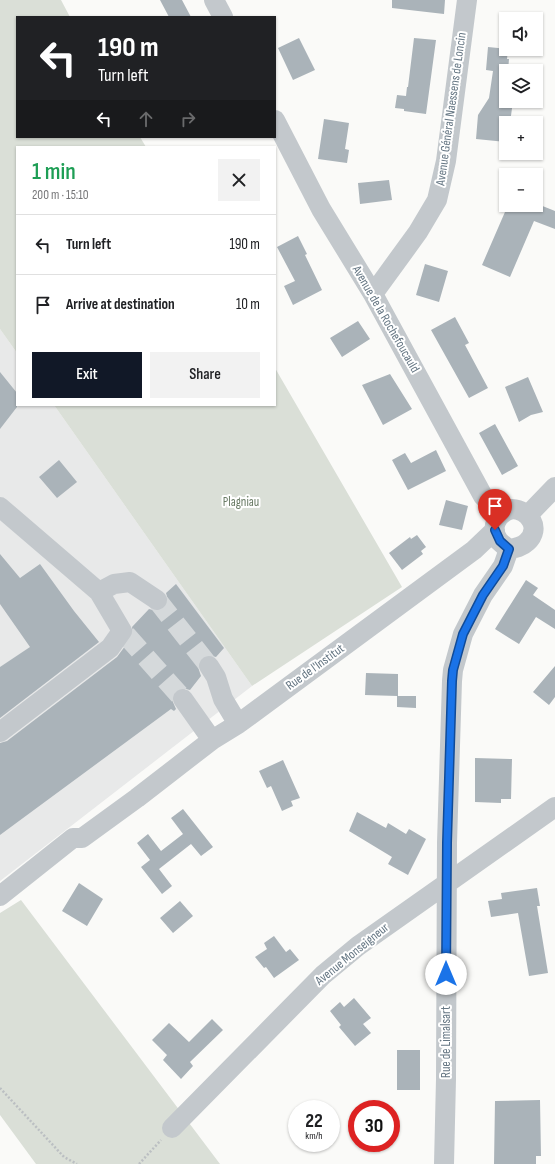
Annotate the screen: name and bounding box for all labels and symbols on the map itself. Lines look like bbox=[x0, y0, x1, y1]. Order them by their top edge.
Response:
street label: Avenue Général Naessens de Loncin bbox=[432, 31, 470, 188]
street label: Avenue de la Rochefoucauld bbox=[348, 262, 423, 375]
pin bbox=[478, 489, 512, 530]
park label: Plagniau bbox=[223, 494, 259, 510]
street label: Rue de l'Institut bbox=[283, 640, 347, 694]
street label: Avenue Monseigneur bbox=[311, 919, 392, 989]
position arrow bbox=[425, 953, 467, 995]
street label: Rue de Limalsart bbox=[438, 1006, 454, 1078]
speed limit sign: 30 bbox=[348, 1100, 400, 1152]

